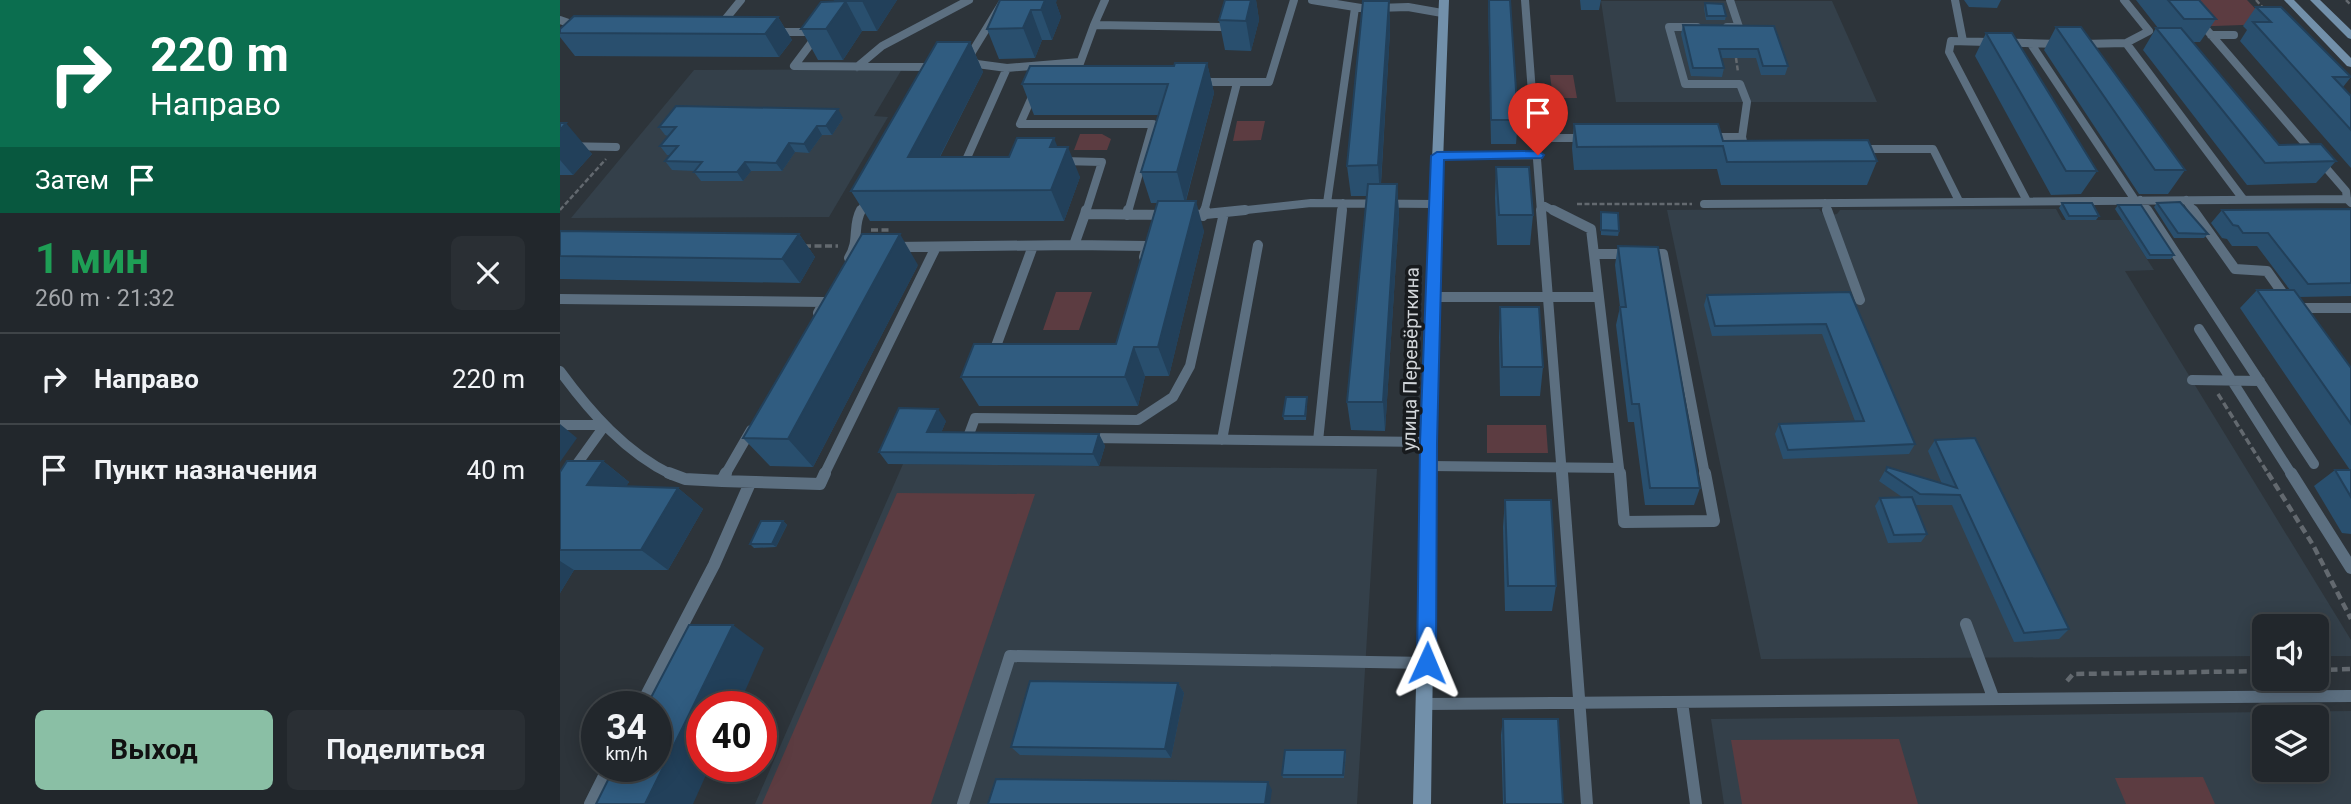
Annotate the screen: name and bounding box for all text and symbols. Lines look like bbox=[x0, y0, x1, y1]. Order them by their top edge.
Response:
text: 220 m bbox=[150, 26, 289, 83]
icon: right bbox=[35, 28, 126, 119]
pin bbox=[1508, 83, 1568, 155]
text: Направо bbox=[150, 85, 281, 123]
icon: arrive bbox=[1519, 94, 1557, 132]
icon: arrive bbox=[123, 161, 161, 199]
text: Затем bbox=[35, 165, 109, 195]
text: 1 мин bbox=[35, 234, 149, 283]
button: close bbox=[451, 236, 525, 310]
street label: улица Перевёрткина bbox=[1397, 267, 1424, 451]
text: 260 m · 21:32 bbox=[35, 285, 174, 312]
icon: right bbox=[35, 360, 73, 398]
text: Направо bbox=[94, 364, 199, 394]
text: 220 m bbox=[452, 364, 525, 394]
icon: arrive bbox=[35, 451, 73, 489]
text: Пункт назначения bbox=[94, 455, 318, 485]
text: 40 m bbox=[467, 455, 525, 485]
map controls bbox=[2252, 614, 2329, 782]
button: sound bbox=[2252, 614, 2329, 691]
position arrow bbox=[1390, 626, 1464, 700]
speed limit sign: 40 bbox=[686, 691, 777, 782]
button: layers bbox=[2252, 705, 2329, 782]
text: 34 bbox=[606, 707, 647, 748]
button: Выход bbox=[35, 710, 273, 790]
button: Поделиться bbox=[287, 710, 525, 790]
text: km/h bbox=[605, 743, 648, 764]

